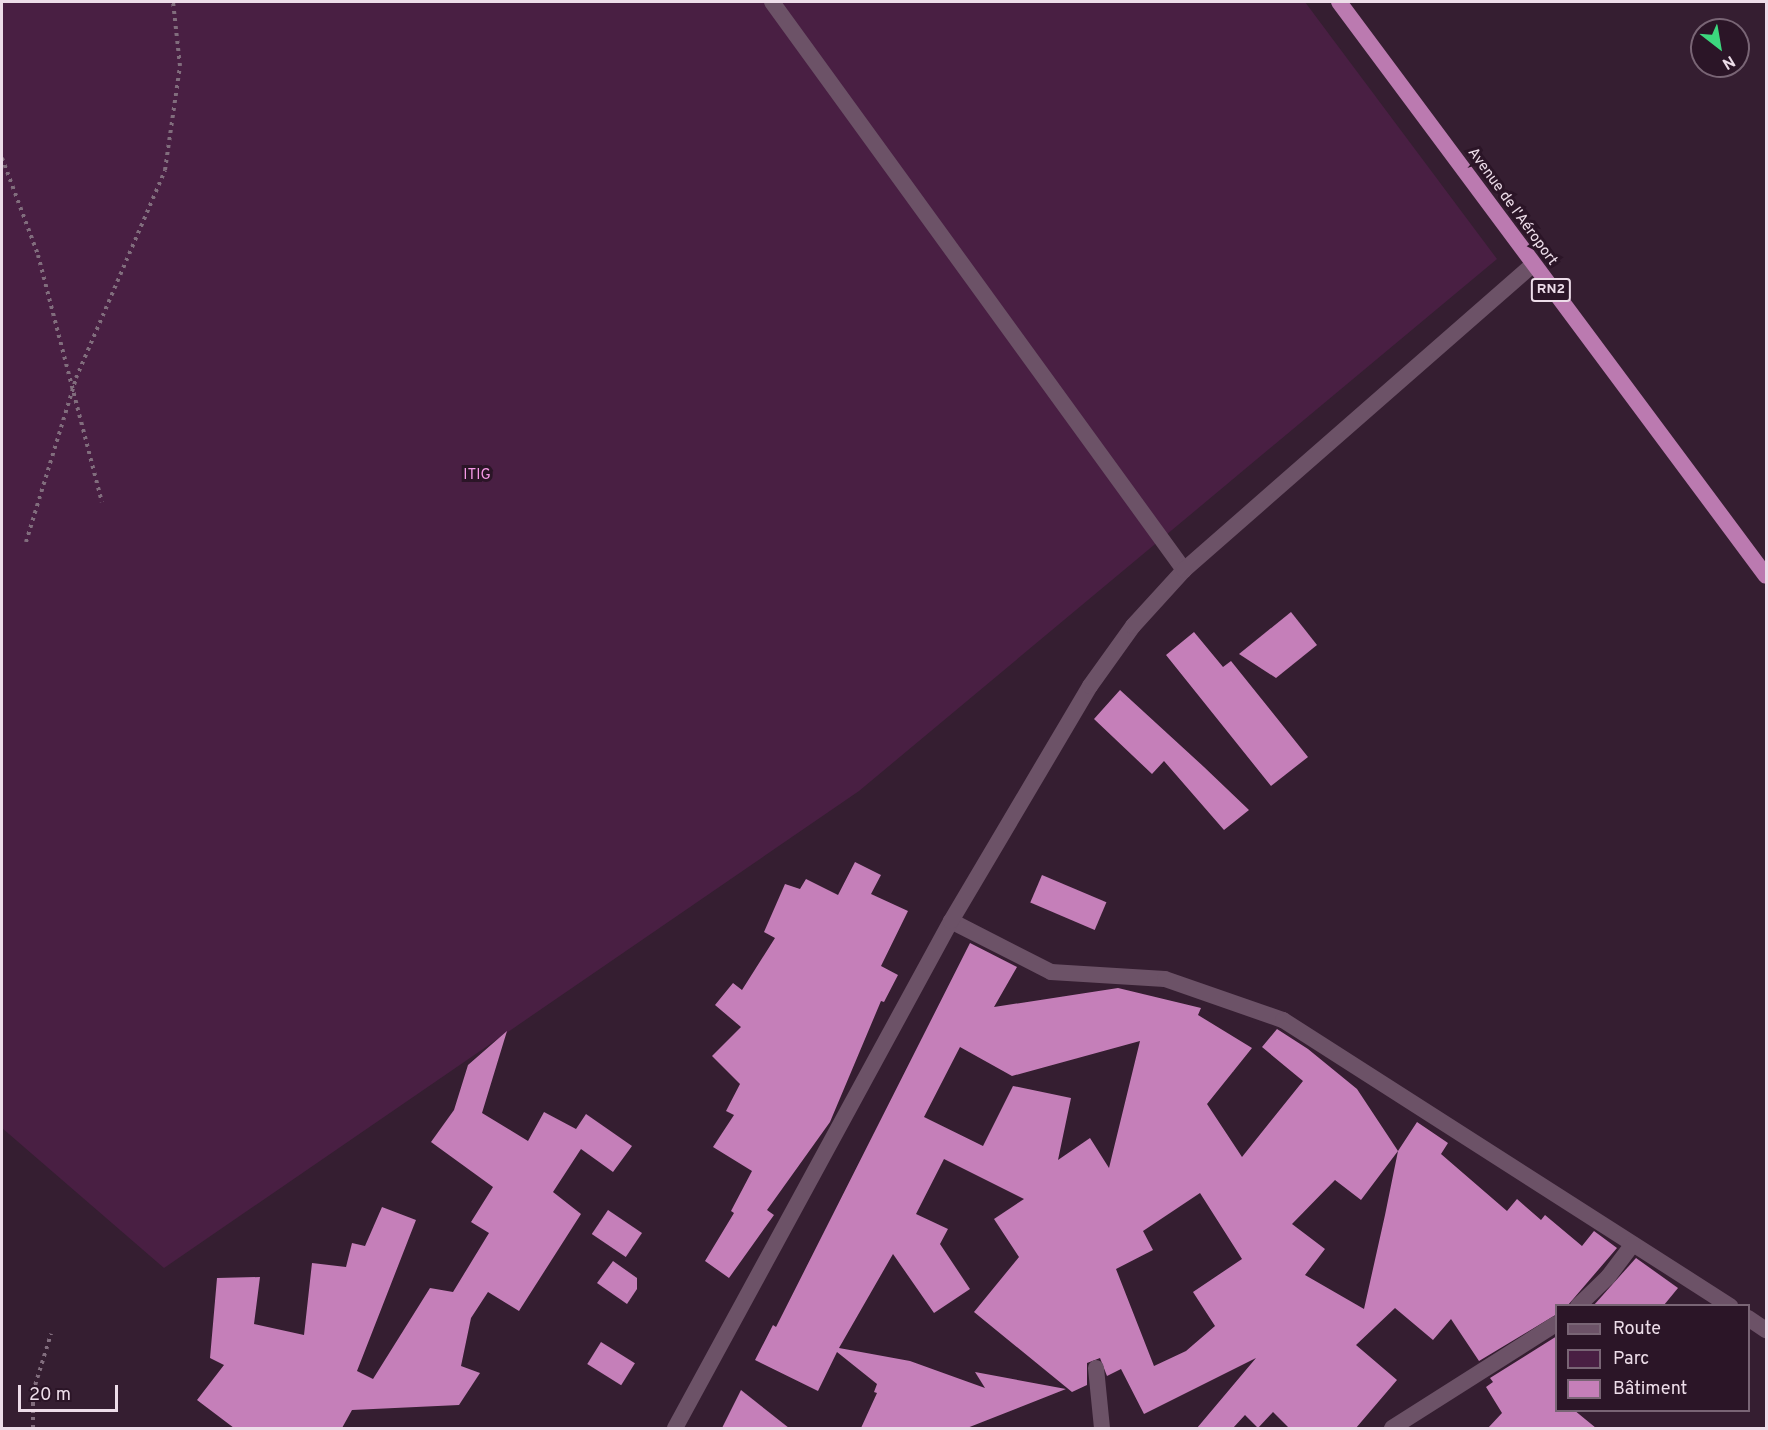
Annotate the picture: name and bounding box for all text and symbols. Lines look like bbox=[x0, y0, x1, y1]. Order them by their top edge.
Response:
north arrow bbox=[1690, 18, 1750, 78]
text: N bbox=[1718, 50, 1738, 73]
street label: Avenue de l'Aéroport bbox=[1463, 144, 1561, 270]
road number: RN2 bbox=[1530, 279, 1572, 301]
park label: ITIG bbox=[463, 467, 491, 485]
legend bbox=[1555, 1304, 1750, 1412]
text: Route bbox=[1613, 1318, 1661, 1341]
text: Parc bbox=[1613, 1348, 1649, 1371]
scale bar bbox=[21, 1373, 122, 1411]
text: Bâtiment bbox=[1613, 1378, 1687, 1401]
text: 20 m bbox=[29, 1384, 71, 1407]

